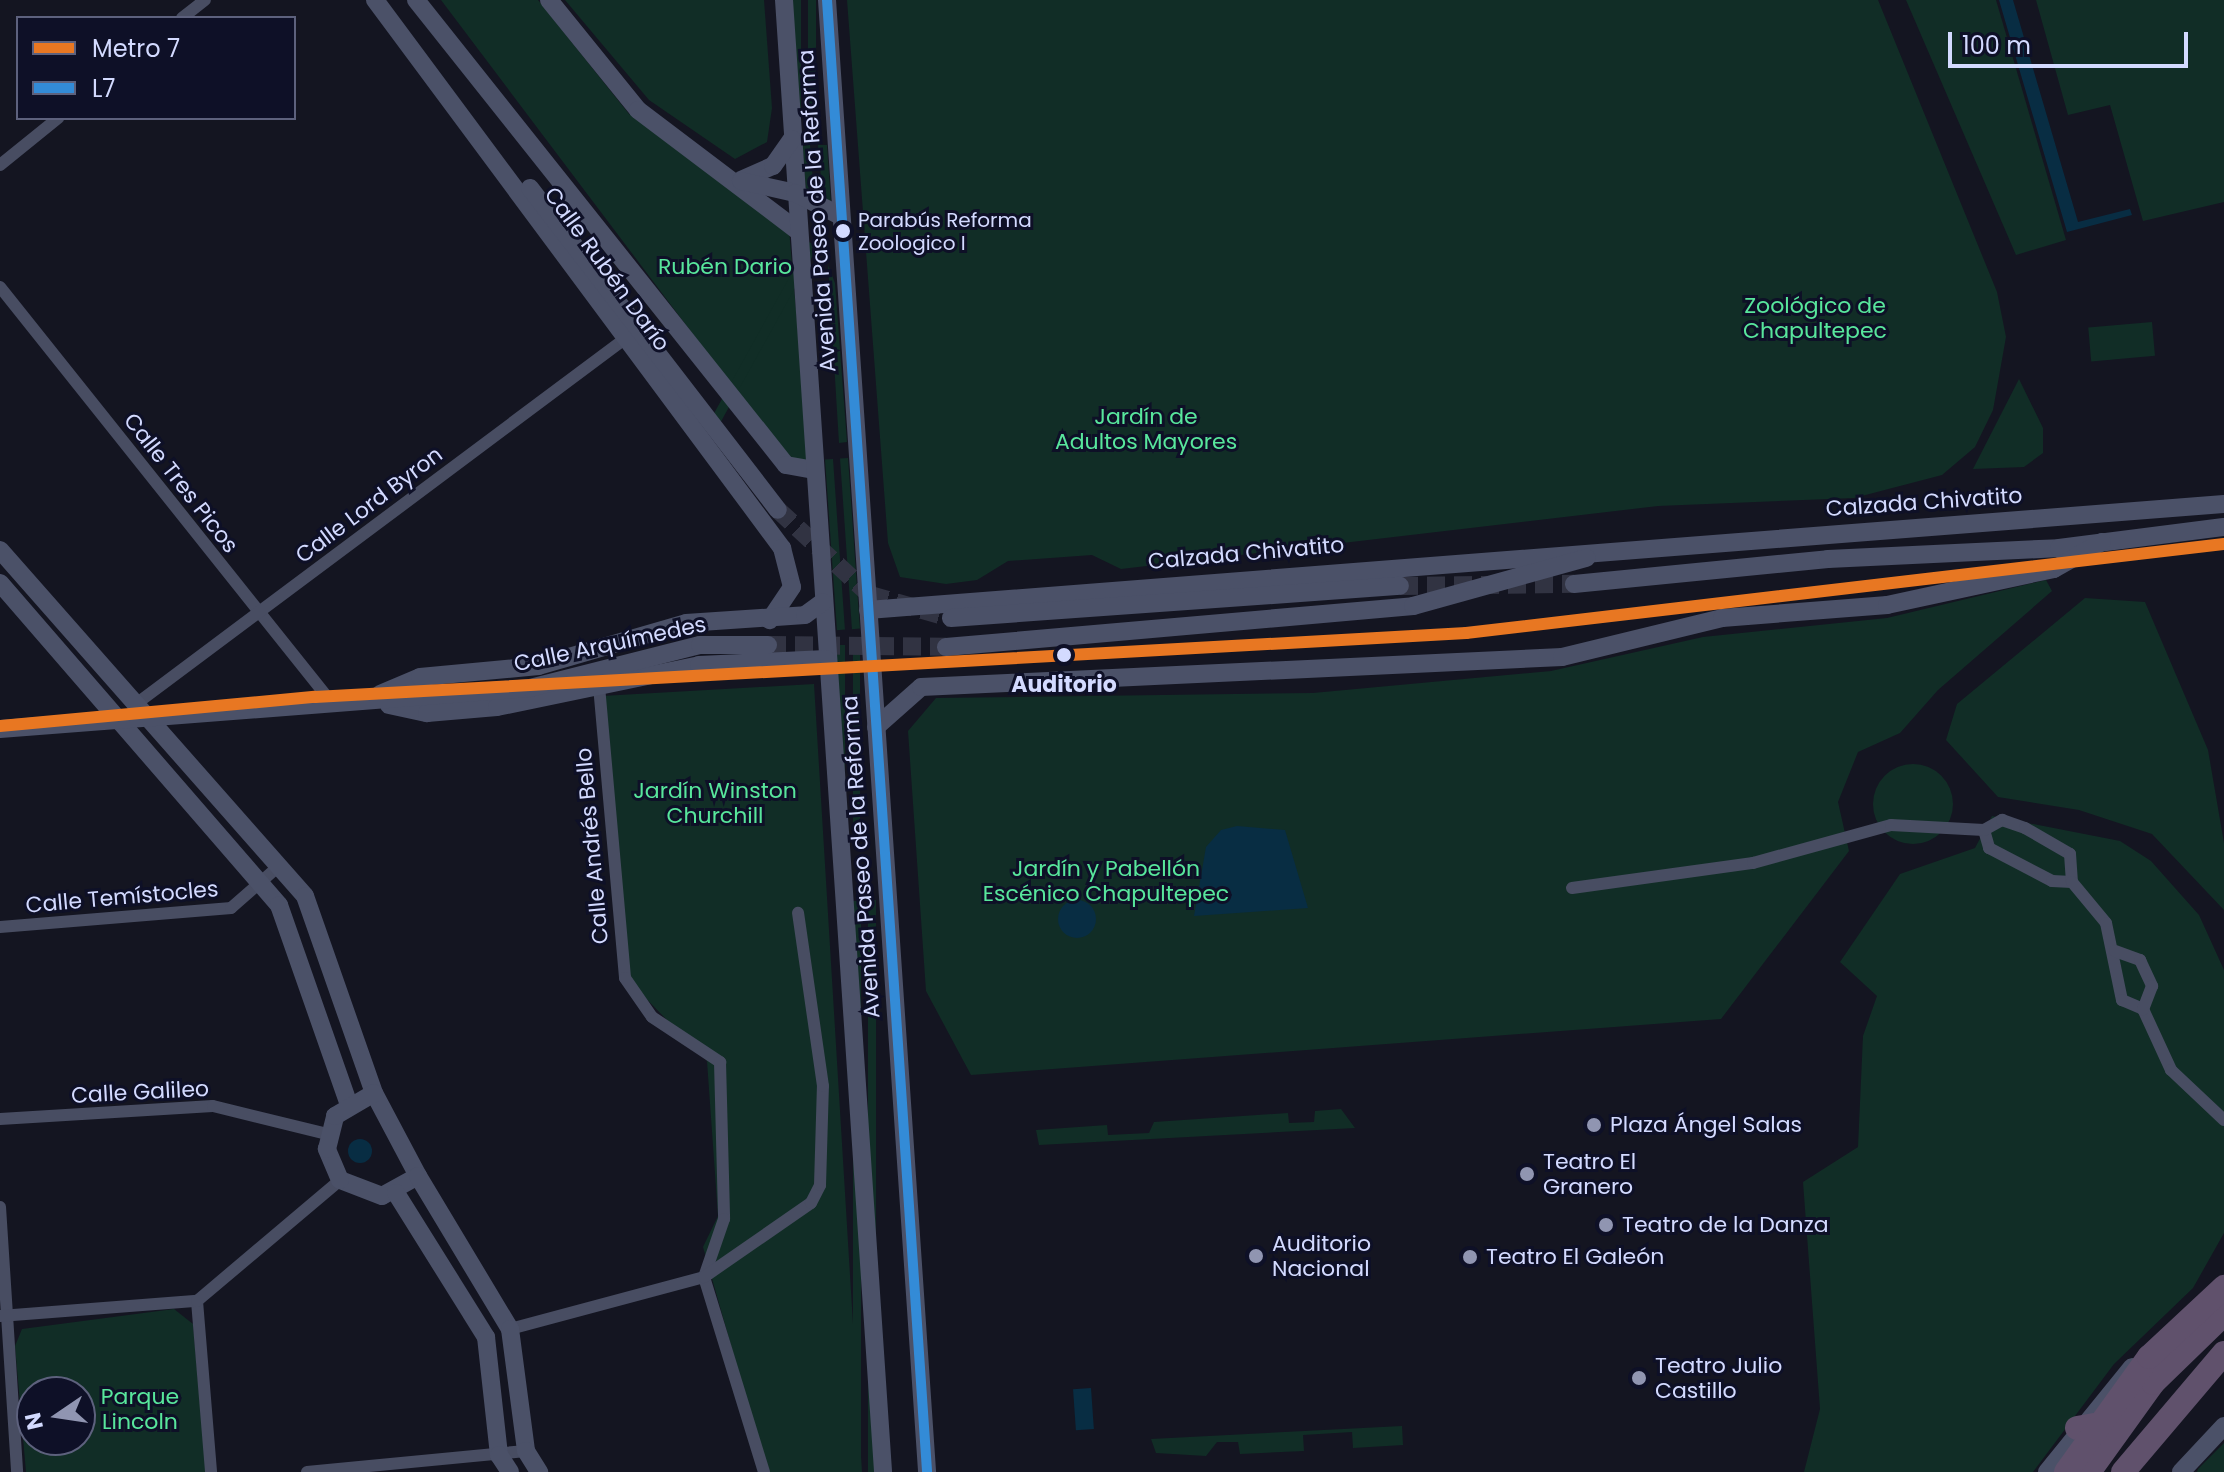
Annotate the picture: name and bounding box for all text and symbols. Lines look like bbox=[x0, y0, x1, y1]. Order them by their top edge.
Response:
legend bbox=[16, 16, 296, 120]
scale bar bbox=[1952, 16, 2192, 66]
text: 100 m bbox=[1962, 29, 2031, 62]
text: Metro 7 bbox=[92, 32, 180, 65]
street label: Avenida Paseo de la Reforma bbox=[793, 49, 841, 373]
text: L7 bbox=[92, 72, 115, 105]
street label: Calle Rubén Darío bbox=[539, 182, 675, 356]
place label: Parabús Reforma Zoologico I bbox=[858, 208, 1032, 255]
marker: Parabús Reforma Zoologico I bbox=[835, 223, 851, 239]
park label: Rubén Dario bbox=[658, 254, 792, 280]
park label: Zoológico de Chapultepec bbox=[1743, 292, 1887, 344]
park label: Jardín de Adultos Mayores bbox=[1055, 403, 1237, 454]
street label: Calle Tres Picos bbox=[118, 408, 244, 558]
street label: Calle Lord Byron bbox=[290, 441, 448, 569]
street label: Calzada Chivatito bbox=[1825, 482, 2023, 522]
street label: Calzada Chivatito bbox=[1147, 531, 1345, 575]
street label: Calle Arquímedes bbox=[511, 611, 709, 677]
marker: Auditorio bbox=[1051, 642, 1077, 668]
place label: Auditorio bbox=[1011, 672, 1117, 698]
street label: Avenida Paseo de la Reforma bbox=[837, 695, 885, 1019]
street label: Calle Andrés Bello bbox=[570, 747, 614, 945]
park label: Jardín Winston Churchill bbox=[633, 777, 797, 828]
park label: Jardín y Pabellón Escénico Chapultepec bbox=[983, 855, 1229, 906]
street label: Calle Temístocles bbox=[25, 875, 219, 919]
street label: Calle Galileo bbox=[70, 1075, 210, 1109]
place label: Plaza Ángel Salas bbox=[1610, 1112, 1802, 1138]
marker: Plaza Ángel Salas bbox=[1585, 1116, 1603, 1134]
place label: Teatro El Granero bbox=[1543, 1148, 1636, 1200]
marker: Teatro El Granero bbox=[1518, 1165, 1536, 1183]
place label: Teatro de la Danza bbox=[1622, 1212, 1829, 1238]
marker: Teatro de la Danza bbox=[1597, 1216, 1615, 1234]
place label: Auditorio Nacional bbox=[1272, 1230, 1371, 1282]
place label: Teatro El Galeón bbox=[1486, 1244, 1664, 1270]
marker: Auditorio Nacional bbox=[1247, 1247, 1265, 1265]
marker: Teatro El Galeón bbox=[1461, 1248, 1479, 1266]
place label: Teatro Julio Castillo bbox=[1655, 1352, 1782, 1404]
marker: Teatro Julio Castillo bbox=[1630, 1369, 1648, 1387]
north arrow bbox=[16, 1376, 96, 1456]
park label: Parque Lincoln bbox=[101, 1383, 179, 1434]
text: N bbox=[17, 1410, 51, 1433]

